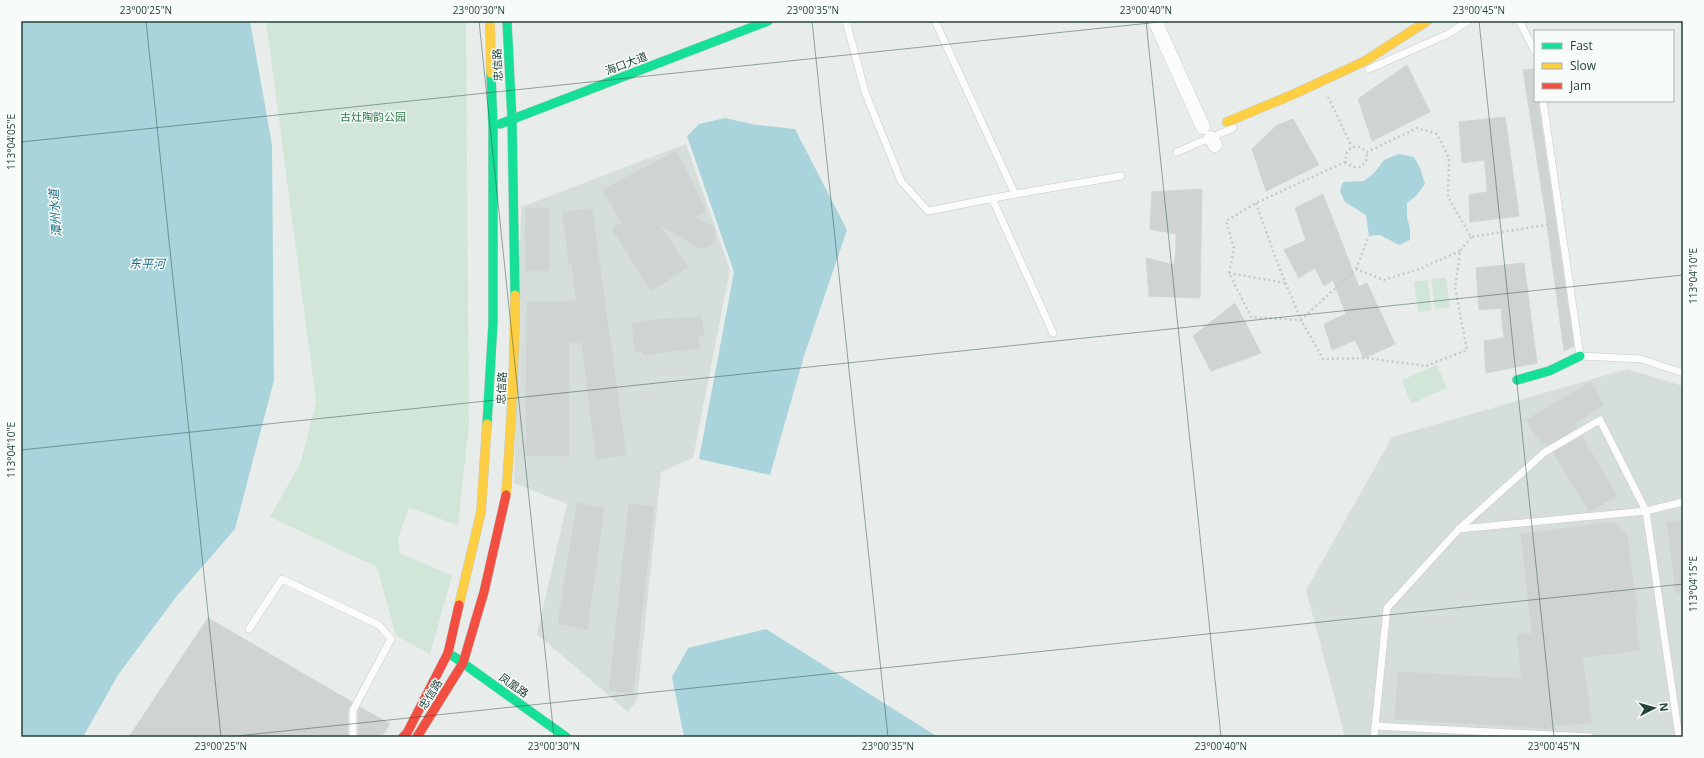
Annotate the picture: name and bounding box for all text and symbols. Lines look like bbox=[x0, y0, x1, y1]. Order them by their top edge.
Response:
text: 23°00'25"N bbox=[120, 3, 172, 17]
text: 23°00'30"N bbox=[453, 3, 505, 17]
text: 23°00'35"N bbox=[787, 3, 839, 17]
text: 23°00'40"N bbox=[1120, 3, 1172, 17]
text: 23°00'45"N bbox=[1453, 3, 1505, 17]
legend bbox=[1534, 30, 1674, 102]
text: Fast bbox=[1570, 37, 1593, 54]
street label: 忠信路 bbox=[489, 48, 505, 82]
street label: 海口大道 bbox=[603, 48, 649, 78]
text: Slow bbox=[1570, 57, 1597, 74]
text: Jam bbox=[1569, 77, 1591, 94]
park label: 古灶陶韵公园 bbox=[340, 109, 406, 124]
text: 113°04'05"E bbox=[4, 114, 18, 170]
water label: 潭州水道 bbox=[45, 186, 65, 238]
text: 113°04'10"E bbox=[1686, 248, 1700, 304]
water label: 东平河 bbox=[129, 255, 167, 272]
street label: 忠信路 bbox=[493, 371, 509, 405]
text: 113°04'10"E bbox=[4, 422, 18, 478]
text: 113°04'15"E bbox=[1686, 556, 1700, 612]
street label: 凤凰路 bbox=[496, 669, 532, 701]
street label: 忠信路 bbox=[415, 676, 445, 712]
north arrow bbox=[1634, 688, 1674, 728]
text: N bbox=[1657, 702, 1672, 712]
text: 23°00'25"N bbox=[195, 739, 247, 753]
text: 23°00'30"N bbox=[528, 739, 580, 753]
text: 23°00'35"N bbox=[862, 739, 914, 753]
text: 23°00'40"N bbox=[1195, 739, 1247, 753]
text: 23°00'45"N bbox=[1528, 739, 1580, 753]

